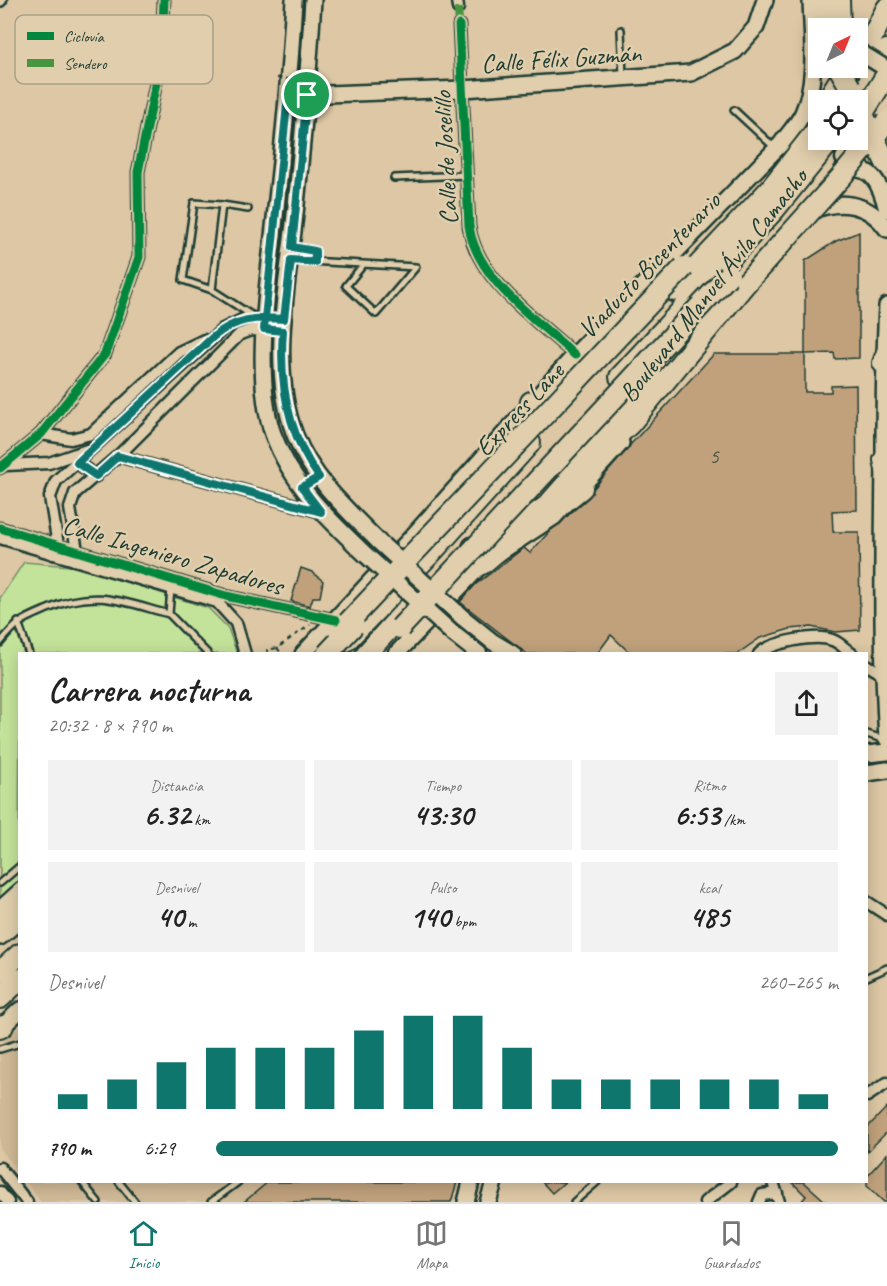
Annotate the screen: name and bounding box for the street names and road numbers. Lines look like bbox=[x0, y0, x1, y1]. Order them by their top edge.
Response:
street label: Calle Félix Guzmán bbox=[480, 36, 643, 81]
street label: Calle de Joselillo bbox=[425, 89, 465, 226]
street label: Boulevard Manuel Ávila Camacho bbox=[612, 160, 817, 409]
street label: Viaducto Bicentenario bbox=[571, 184, 729, 346]
street label: Express Lane bbox=[468, 354, 572, 463]
street label: Calle Ingeniero Zapadores bbox=[59, 508, 289, 603]

